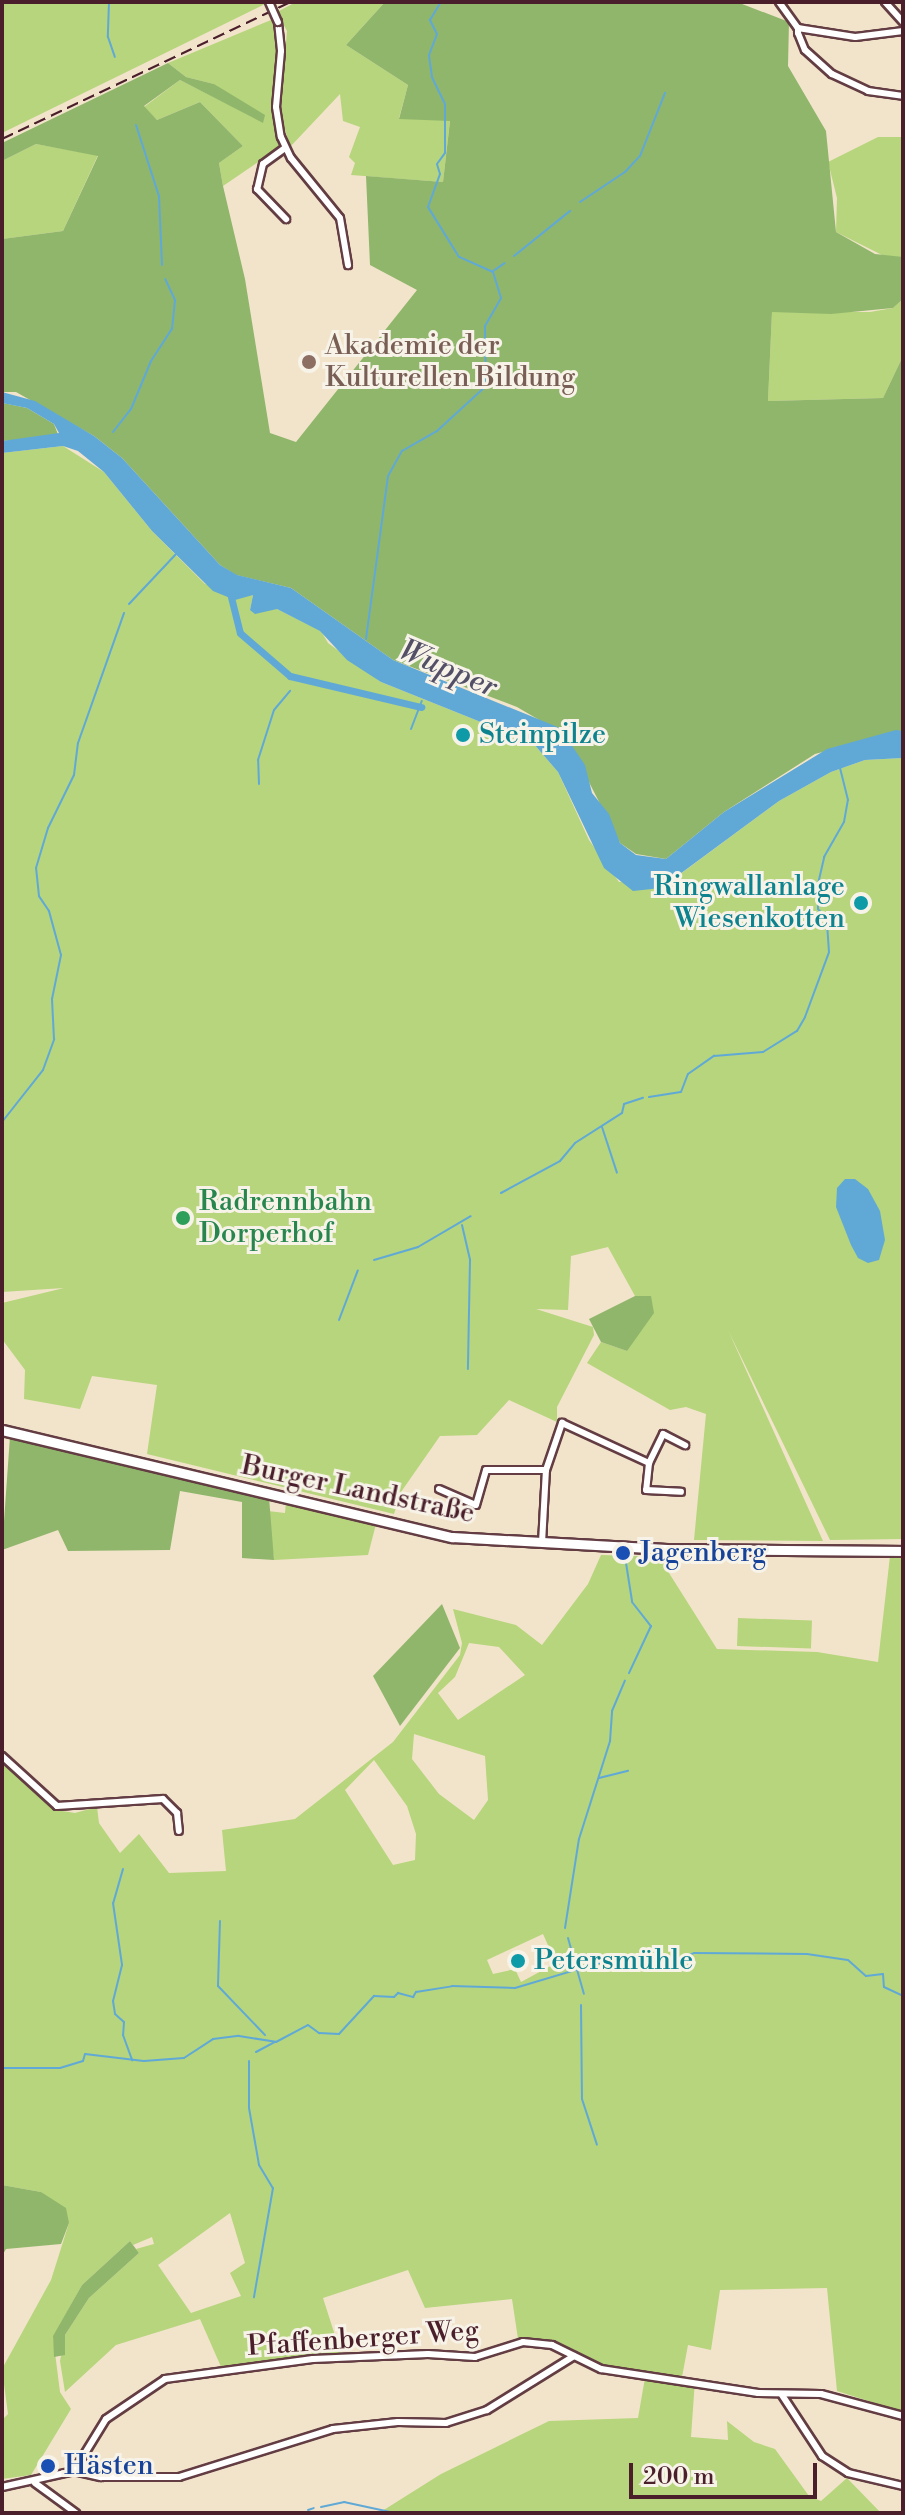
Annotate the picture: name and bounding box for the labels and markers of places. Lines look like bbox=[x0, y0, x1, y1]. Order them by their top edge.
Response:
place label: Akademie der Kulturellen Bildung bbox=[325, 329, 575, 395]
marker: Akademie der Kulturellen Bildung bbox=[300, 353, 318, 371]
place label: Steinpilze bbox=[479, 718, 606, 752]
marker: Steinpilze bbox=[454, 726, 472, 744]
place label: Ringwallanlage Wiesenkotten bbox=[653, 870, 845, 936]
marker: Ringwallanlage Wiesenkotten bbox=[852, 894, 870, 912]
place label: Radrennbahn Dorperhof bbox=[199, 1185, 372, 1251]
marker: Radrennbahn Dorperhof bbox=[174, 1209, 192, 1227]
place label: Jagenberg bbox=[639, 1536, 767, 1570]
marker: Jagenberg bbox=[614, 1544, 632, 1562]
place label: Petersmühle bbox=[534, 1944, 693, 1978]
marker: Petersmühle bbox=[509, 1952, 527, 1970]
place label: Hästen bbox=[64, 2449, 154, 2483]
marker: Hästen bbox=[39, 2457, 57, 2475]

